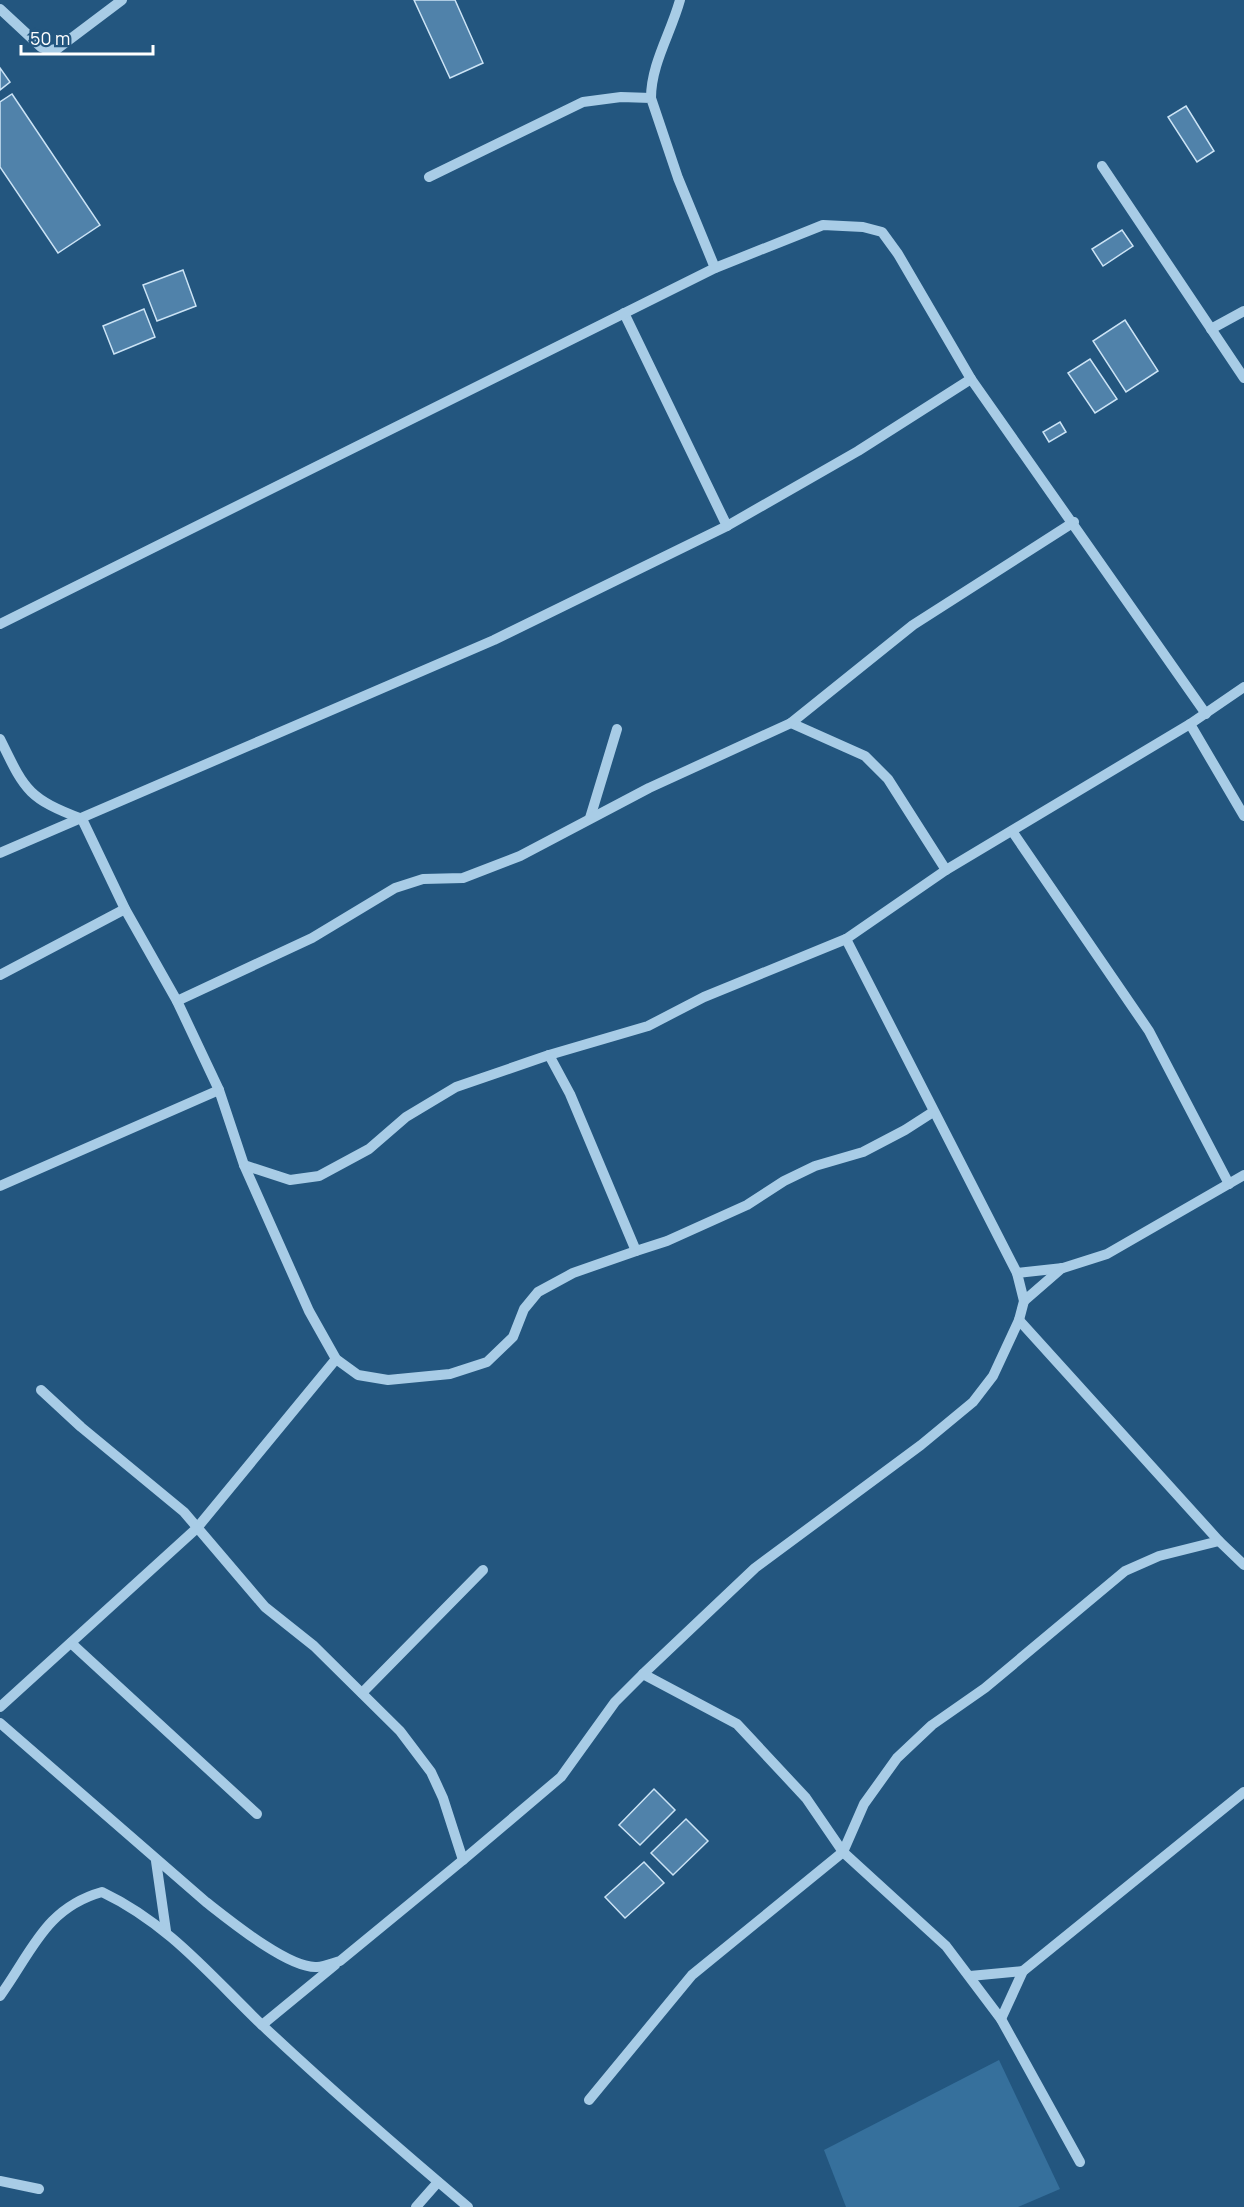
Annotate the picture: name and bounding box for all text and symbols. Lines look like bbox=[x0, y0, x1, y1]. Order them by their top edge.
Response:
scale bar bbox=[21, 18, 153, 56]
text: 50 m bbox=[30, 26, 70, 50]

